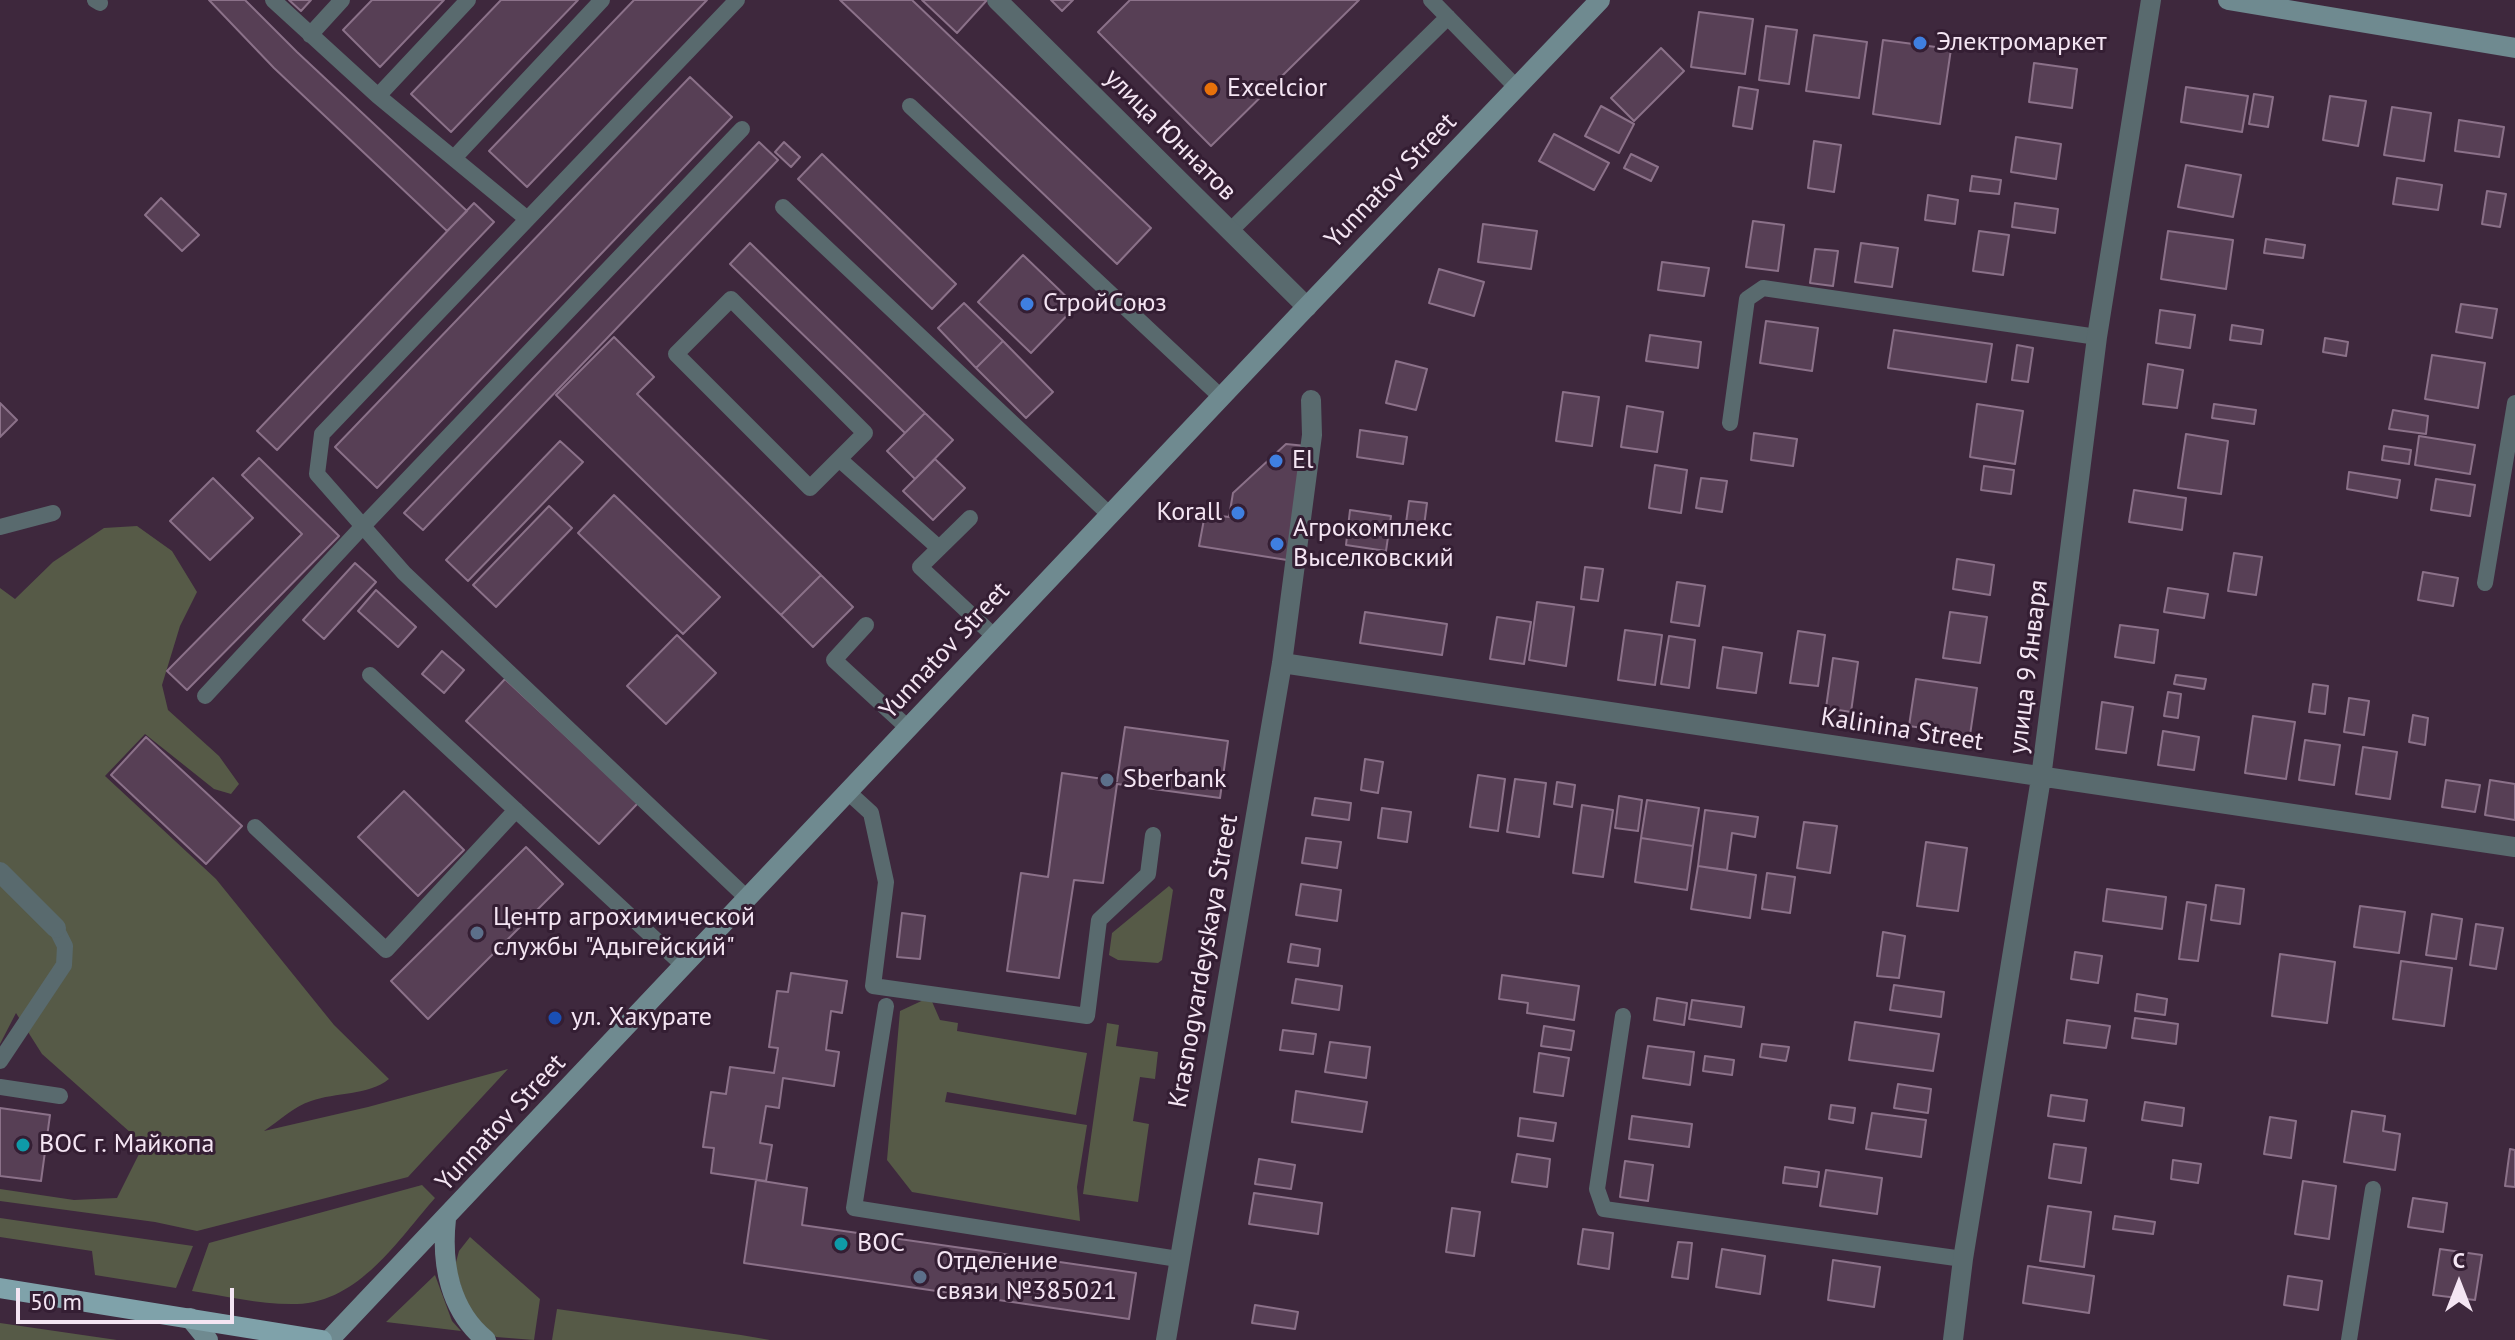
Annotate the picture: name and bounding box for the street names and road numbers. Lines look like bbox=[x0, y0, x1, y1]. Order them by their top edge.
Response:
street label: улица Юннатов bbox=[1097, 62, 1243, 208]
street label: Yunnatov Street bbox=[1319, 107, 1463, 255]
street label: Yunnatov Street bbox=[874, 576, 1016, 726]
street label: улица 9 Января bbox=[2003, 578, 2055, 756]
street label: Kalinina Street bbox=[1818, 702, 1986, 758]
street label: Krasnogvardeyskaya Street bbox=[1163, 812, 1245, 1110]
street label: Yunnatov Street bbox=[430, 1048, 572, 1198]

